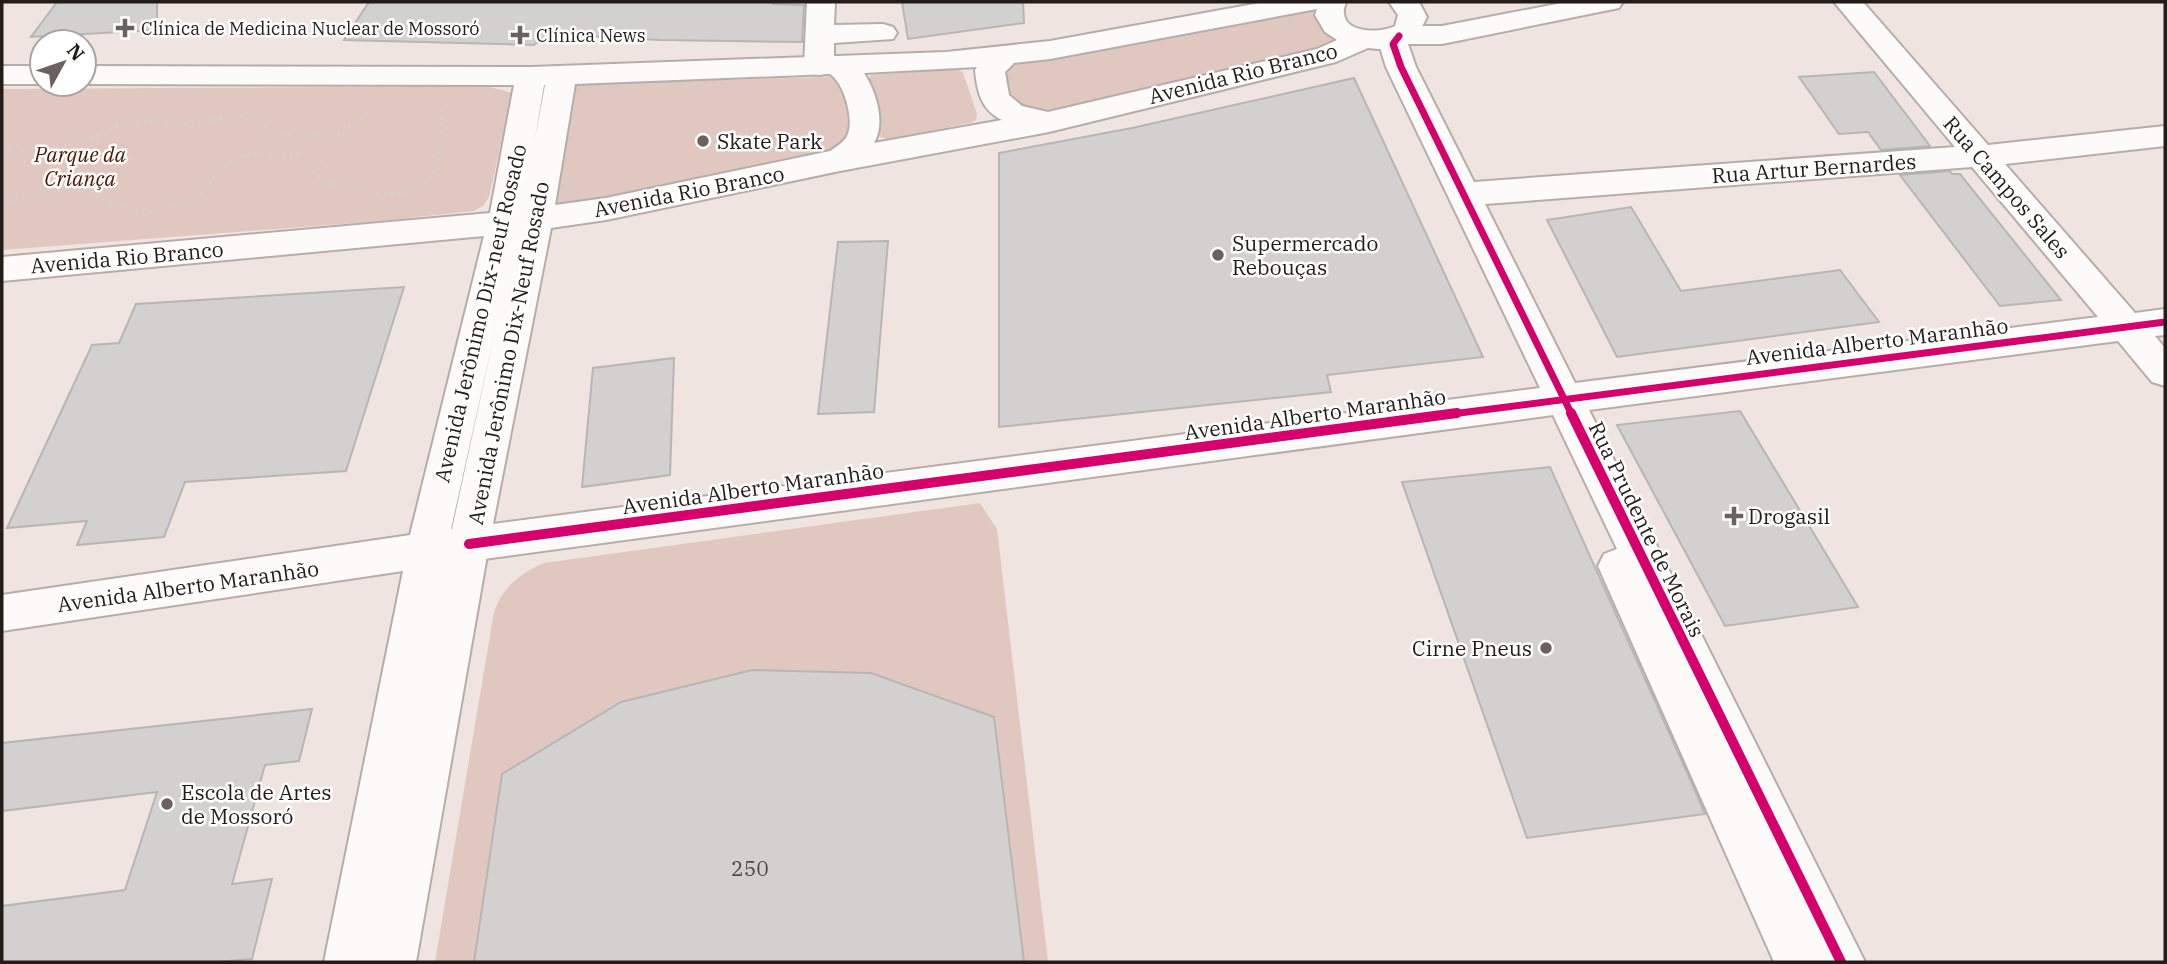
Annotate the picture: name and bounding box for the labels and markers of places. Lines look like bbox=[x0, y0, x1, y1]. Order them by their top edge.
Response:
place label: Clínica de Medicina Nuclear de Mossoró bbox=[141, 17, 480, 40]
marker: Clínica de Medicina Nuclear de Mossoró bbox=[115, 18, 135, 38]
place label: Clínica News bbox=[536, 24, 645, 47]
marker: Clínica News bbox=[510, 25, 530, 45]
place label: Skate Park bbox=[717, 127, 823, 155]
marker: Skate Park bbox=[695, 133, 711, 149]
place label: Supermercado Rebouças bbox=[1232, 229, 1378, 281]
marker: Supermercado Rebouças bbox=[1210, 247, 1226, 263]
place label: Drogasil bbox=[1748, 502, 1830, 530]
marker: Drogasil bbox=[1726, 508, 1742, 524]
place label: Cirne Pneus bbox=[1412, 634, 1532, 662]
marker: Cirne Pneus bbox=[1538, 640, 1554, 656]
place label: Escola de Artes de Mossoró bbox=[181, 778, 332, 830]
marker: Escola de Artes de Mossoró bbox=[159, 796, 175, 812]

